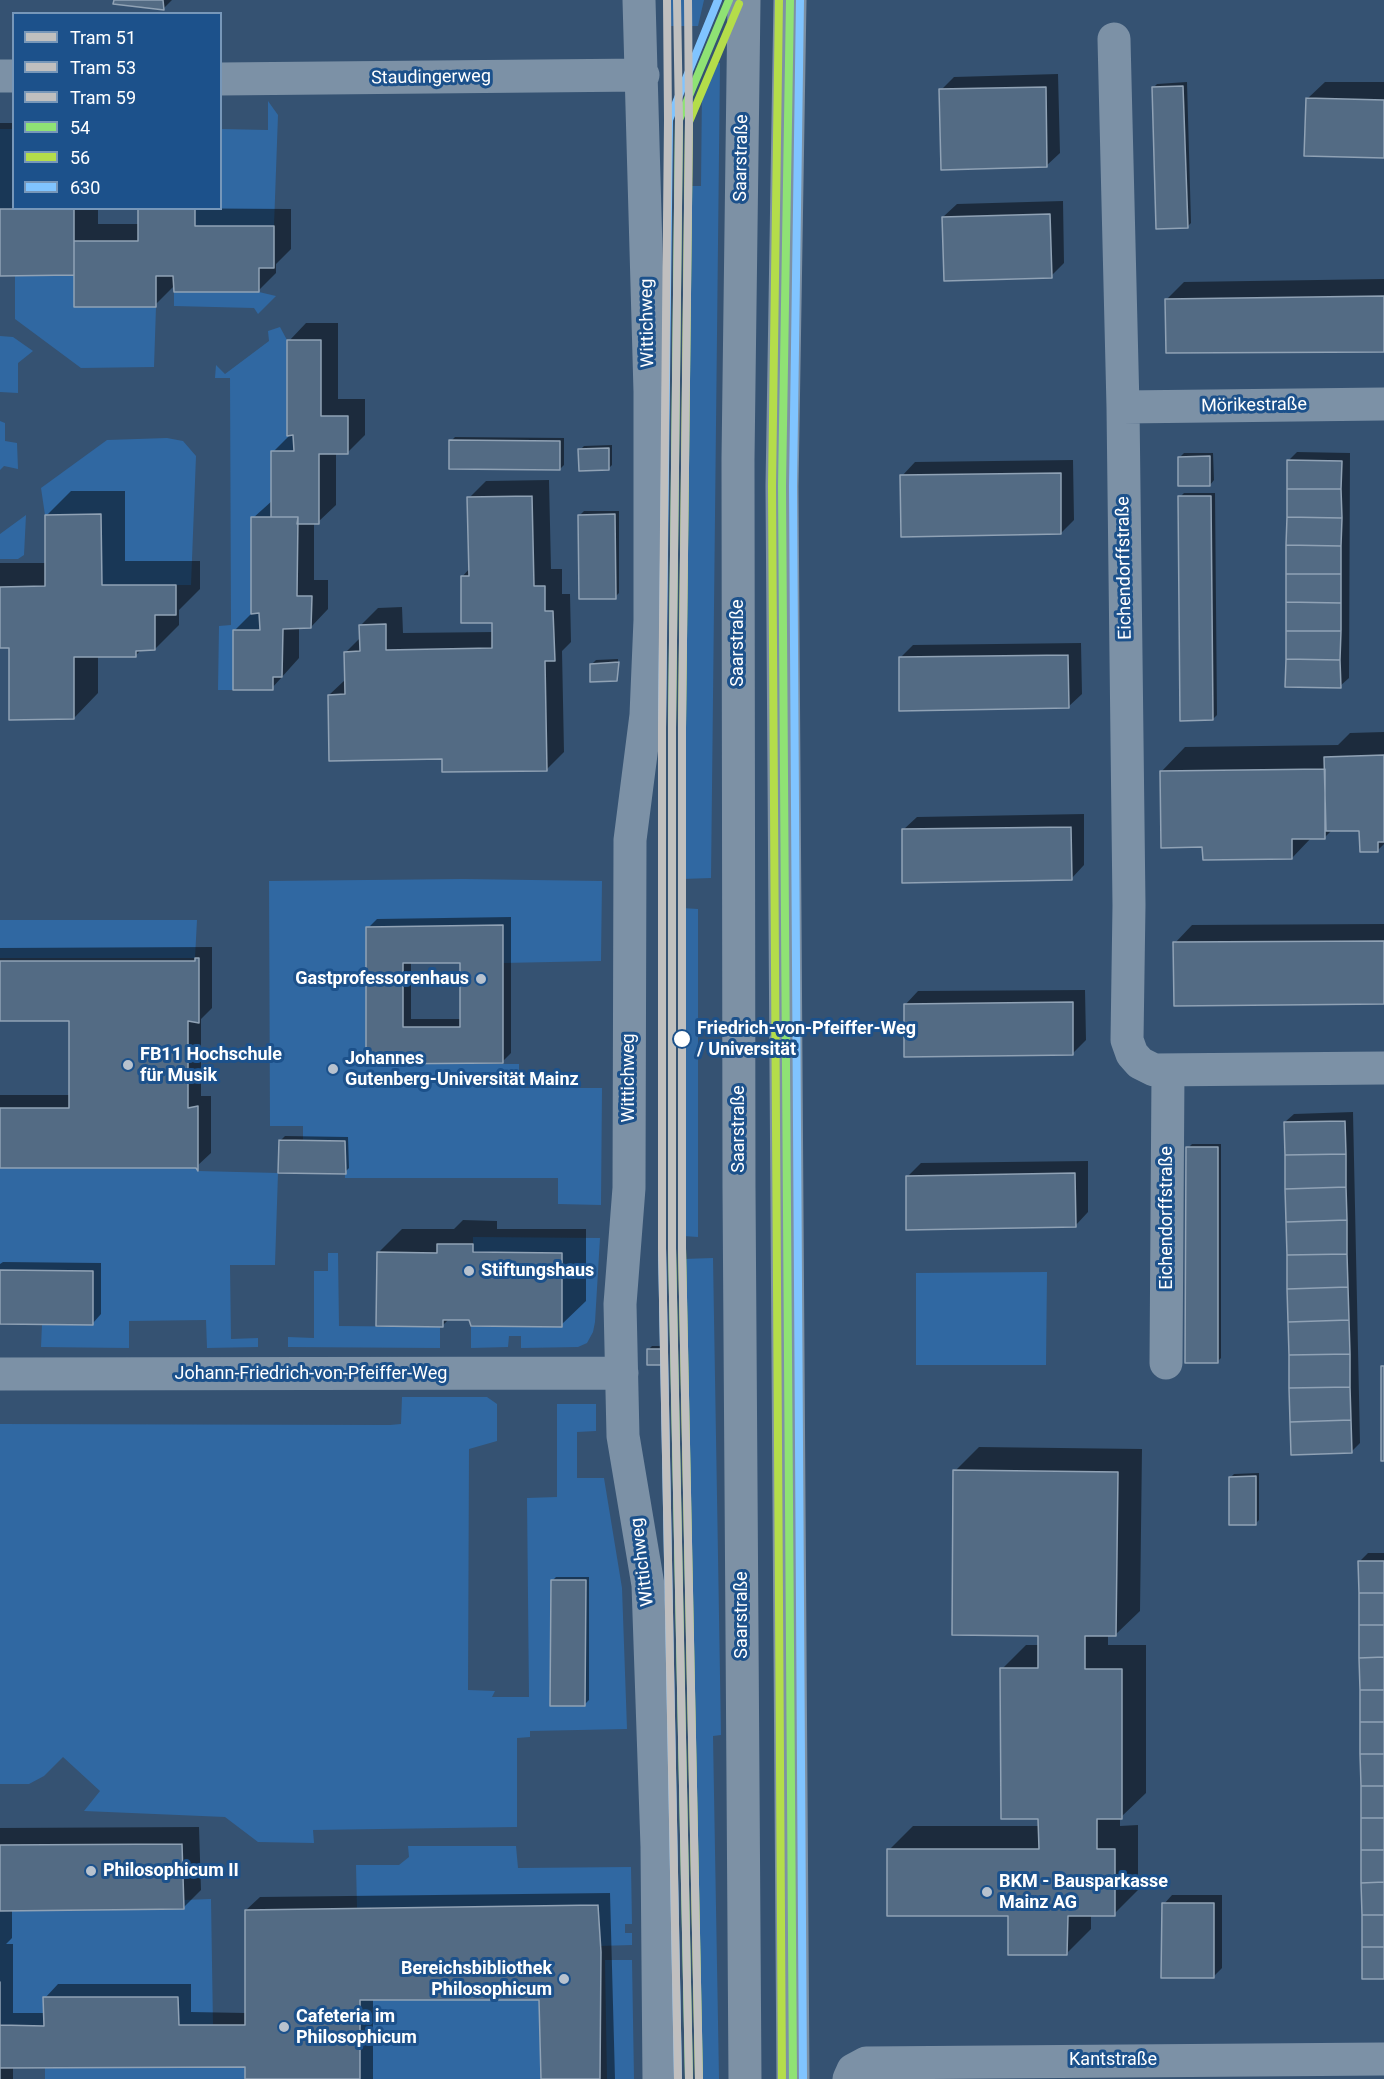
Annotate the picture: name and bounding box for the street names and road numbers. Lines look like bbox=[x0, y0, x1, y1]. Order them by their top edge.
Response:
street label: Staudingerweg bbox=[371, 66, 491, 90]
street label: Saarstraße bbox=[730, 114, 754, 202]
street label: Wittichweg bbox=[636, 278, 660, 368]
street label: Mörikestraße bbox=[1201, 394, 1307, 418]
street label: Eichendorffstraße bbox=[1113, 496, 1137, 640]
street label: Saarstraße bbox=[727, 599, 749, 687]
street label: Wittichweg bbox=[618, 1033, 640, 1123]
street label: Saarstraße bbox=[728, 1085, 750, 1173]
street label: Eichendorffstraße bbox=[1156, 1146, 1178, 1290]
street label: Johann-Friedrich-von-Pfeiffer-Weg bbox=[175, 1363, 447, 1385]
street label: Wittichweg bbox=[627, 1517, 659, 1607]
street label: Saarstraße bbox=[731, 1571, 753, 1659]
street label: Kantstraße bbox=[1069, 2049, 1157, 2071]

